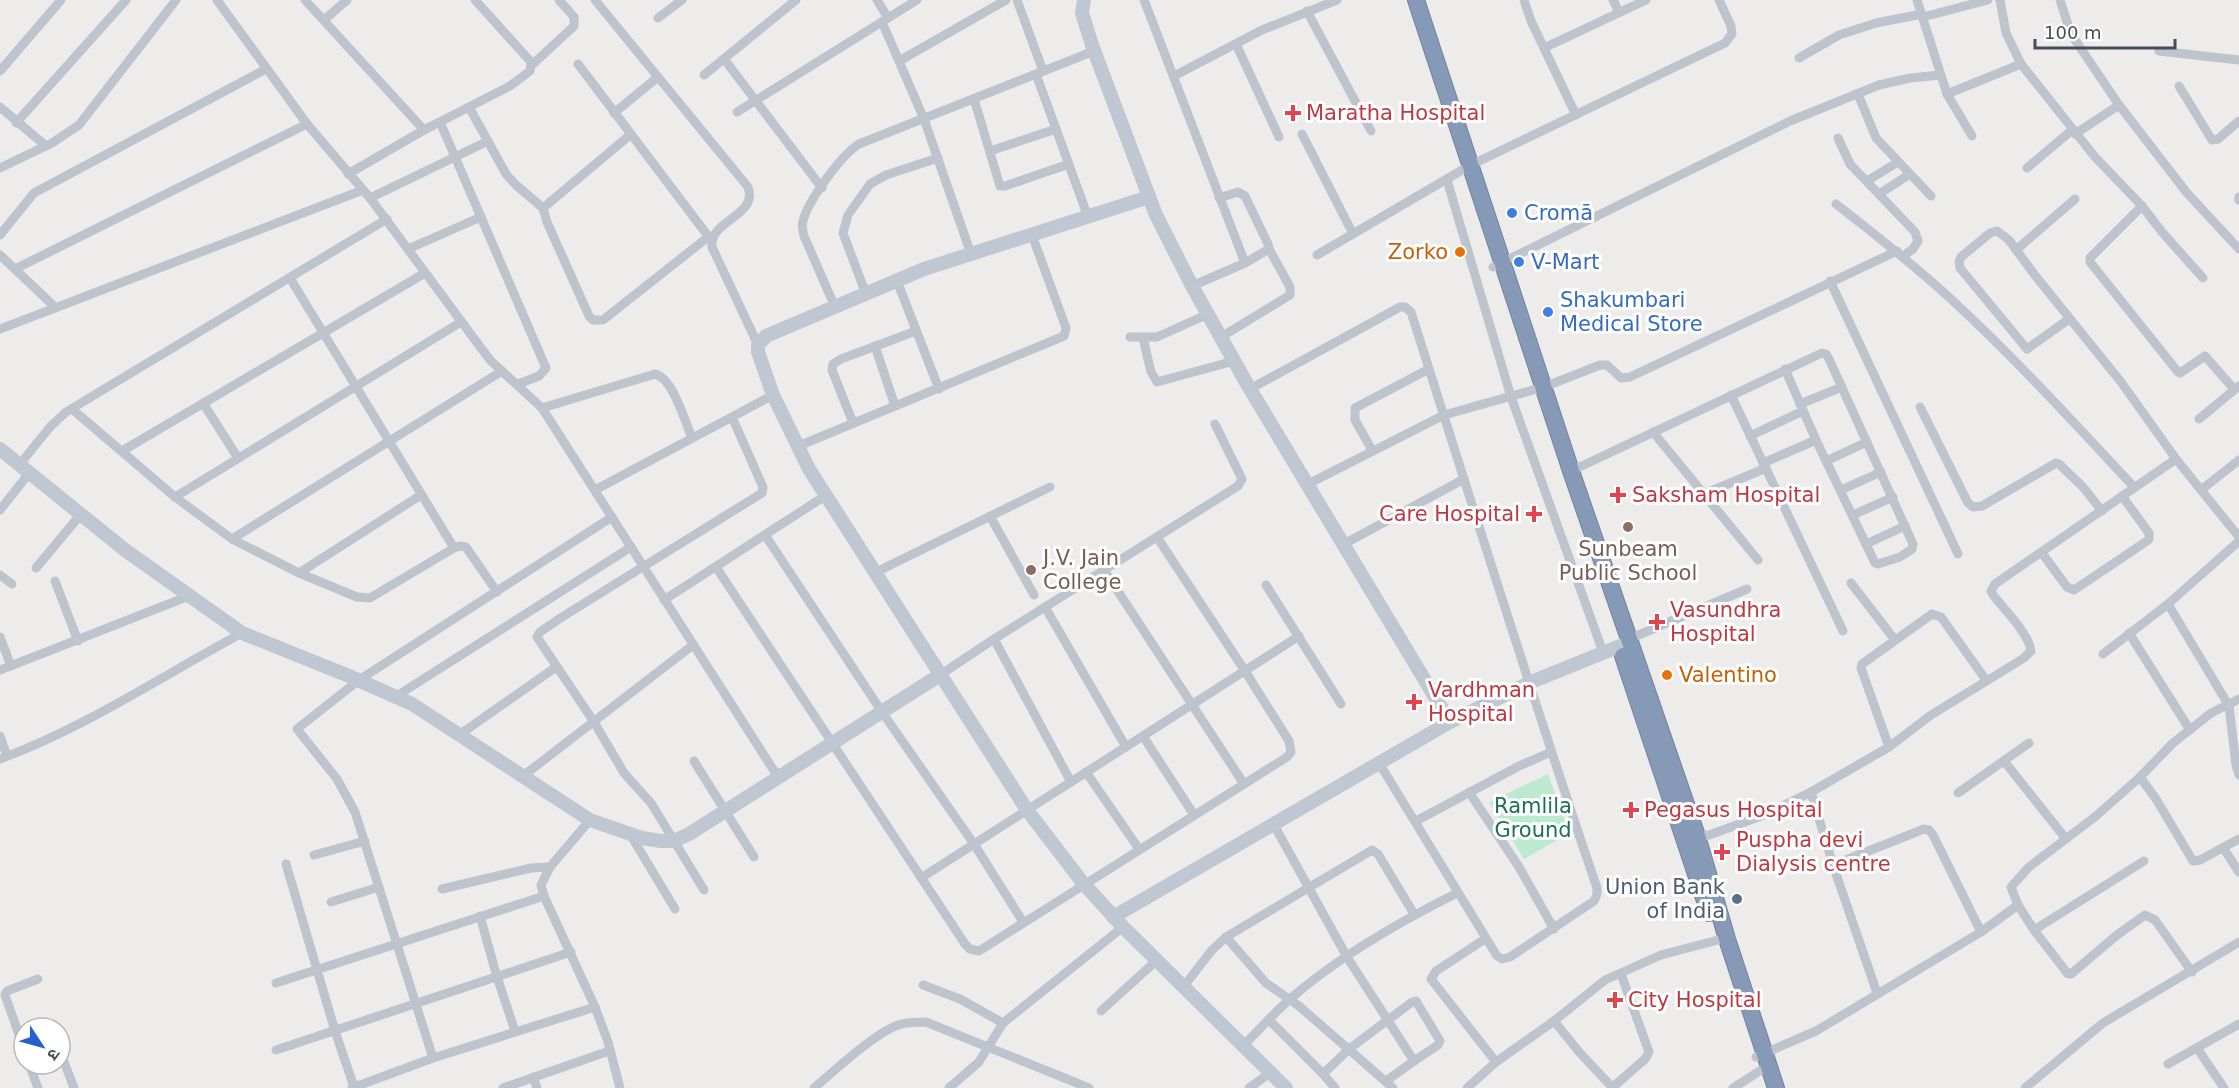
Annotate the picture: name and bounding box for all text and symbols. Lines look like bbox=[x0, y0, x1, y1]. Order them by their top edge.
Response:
scale bar bbox=[2035, 12, 2174, 50]
text: 100 m bbox=[2044, 22, 2102, 43]
place label: Maratha Hospital bbox=[1306, 101, 1485, 125]
marker: Maratha Hospital bbox=[1284, 104, 1302, 122]
place label: Cromā bbox=[1524, 201, 1593, 225]
marker: Cromā bbox=[1505, 206, 1519, 220]
place label: Zorko bbox=[1388, 240, 1448, 264]
marker: Zorko bbox=[1453, 245, 1467, 259]
place label: V-Mart bbox=[1531, 250, 1600, 274]
marker: V-Mart bbox=[1512, 255, 1526, 269]
place label: Shakumbari Medical Store bbox=[1560, 288, 1703, 336]
marker: Shakumbari Medical Store bbox=[1541, 305, 1555, 319]
place label: Saksham Hospital bbox=[1632, 483, 1820, 507]
marker: Saksham Hospital bbox=[1609, 486, 1627, 504]
place label: Care Hospital bbox=[1379, 502, 1520, 526]
marker: Care Hospital bbox=[1525, 505, 1543, 523]
marker: Sunbeam Public School bbox=[1621, 520, 1635, 534]
place label: Sunbeam Public School bbox=[1559, 537, 1697, 585]
place label: J.V. Jain College bbox=[1041, 546, 1121, 594]
marker: J.V. Jain College bbox=[1024, 563, 1038, 577]
place label: Vasundhra Hospital bbox=[1670, 598, 1781, 646]
marker: Vasundhra Hospital bbox=[1648, 613, 1666, 631]
place label: Valentino bbox=[1679, 663, 1777, 687]
marker: Valentino bbox=[1660, 668, 1674, 682]
place label: Vardhman Hospital bbox=[1428, 678, 1535, 726]
marker: Vardhman Hospital bbox=[1405, 693, 1423, 711]
park label: Ramlila Ground bbox=[1494, 794, 1572, 842]
place label: Pegasus Hospital bbox=[1644, 798, 1823, 822]
marker: Pegasus Hospital bbox=[1622, 801, 1640, 819]
place label: Puspha devi Dialysis centre bbox=[1736, 828, 1891, 876]
marker: Puspha devi Dialysis centre bbox=[1713, 843, 1731, 861]
place label: Union Bank of India bbox=[1605, 875, 1726, 923]
marker: Union Bank of India bbox=[1730, 892, 1744, 906]
place label: City Hospital bbox=[1628, 988, 1762, 1012]
marker: City Hospital bbox=[1606, 991, 1624, 1009]
north arrow bbox=[12, 1016, 72, 1076]
text: उ bbox=[43, 1045, 64, 1064]

